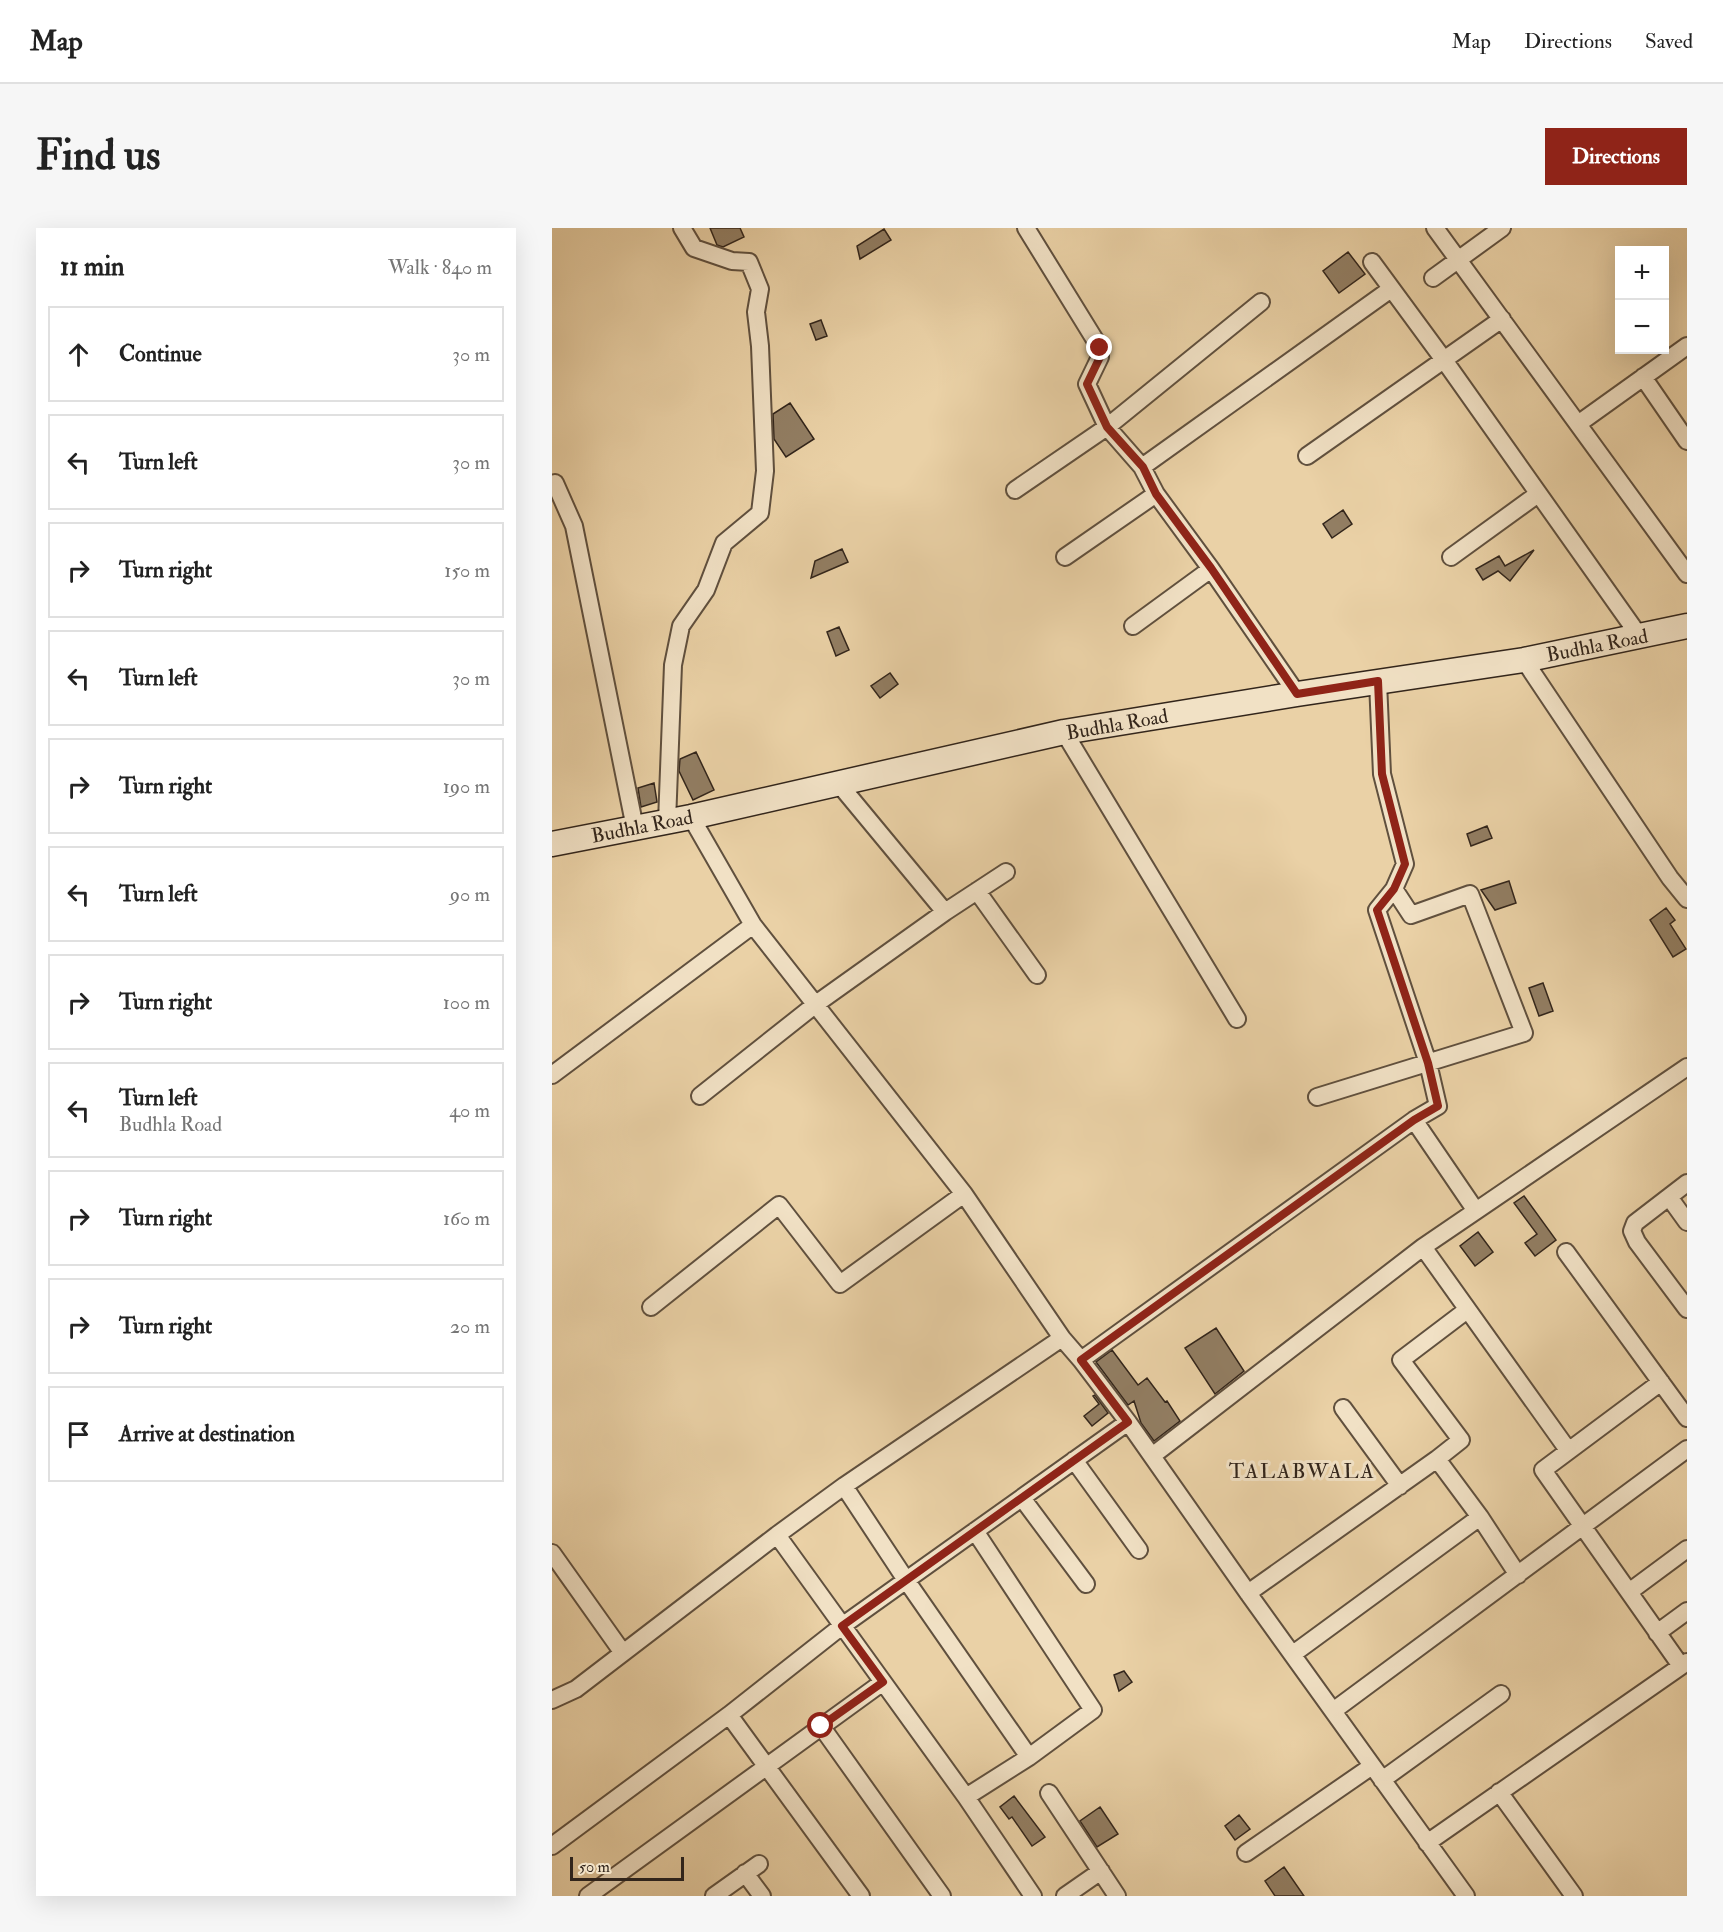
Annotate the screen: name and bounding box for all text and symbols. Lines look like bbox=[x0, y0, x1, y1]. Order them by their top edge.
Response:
text: Map bbox=[30, 24, 83, 59]
text: Map bbox=[1451, 28, 1491, 55]
text: Directions bbox=[1524, 28, 1612, 55]
text: Saved bbox=[1645, 28, 1693, 55]
button: Directions bbox=[1545, 128, 1687, 185]
text: Find us bbox=[36, 130, 160, 182]
map controls bbox=[1615, 246, 1669, 354]
button: + bbox=[1615, 246, 1669, 300]
text: 11 min bbox=[60, 251, 125, 283]
text: Walk · 840 m bbox=[388, 255, 492, 280]
button: − bbox=[1615, 300, 1669, 354]
route end bbox=[1086, 334, 1112, 360]
icon: ahead bbox=[62, 338, 95, 371]
text: Continue bbox=[119, 340, 202, 368]
text: 30 m bbox=[452, 342, 490, 367]
icon: left bbox=[62, 446, 95, 479]
text: Turn left bbox=[119, 448, 198, 476]
text: 30 m bbox=[452, 450, 490, 475]
icon: right bbox=[62, 554, 95, 587]
text: Turn right bbox=[119, 556, 212, 584]
text: 150 m bbox=[444, 558, 490, 583]
street label: Budhla Road bbox=[1544, 623, 1650, 668]
icon: left bbox=[62, 662, 95, 695]
text: Turn left bbox=[119, 664, 198, 692]
text: 30 m bbox=[452, 666, 490, 691]
street label: Budhla Road bbox=[1064, 703, 1170, 746]
icon: right bbox=[62, 770, 95, 803]
text: Turn right bbox=[119, 772, 212, 800]
text: 190 m bbox=[443, 774, 490, 799]
street label: Budhla Road bbox=[589, 804, 695, 849]
icon: left bbox=[62, 878, 95, 911]
text: Turn left bbox=[119, 880, 198, 908]
text: 90 m bbox=[450, 882, 490, 907]
icon: right bbox=[62, 986, 95, 1019]
text: Turn right bbox=[119, 988, 212, 1016]
text: 100 m bbox=[443, 990, 490, 1015]
text: Turn left bbox=[119, 1084, 198, 1112]
icon: left bbox=[62, 1094, 95, 1127]
text: 40 m bbox=[449, 1098, 490, 1123]
text: Budhla Road bbox=[119, 1112, 222, 1137]
icon: right bbox=[62, 1202, 95, 1235]
text: Turn right bbox=[119, 1204, 212, 1232]
text: 160 m bbox=[443, 1206, 490, 1231]
icon: right bbox=[62, 1310, 95, 1343]
text: Turn right bbox=[119, 1312, 212, 1340]
text: 20 m bbox=[450, 1314, 490, 1339]
icon: arrive bbox=[62, 1418, 95, 1451]
text: Arrive at destination bbox=[119, 1420, 295, 1448]
district label: TALABWALA bbox=[1229, 1458, 1375, 1485]
route start bbox=[807, 1712, 833, 1738]
scale bar bbox=[570, 1854, 684, 1882]
text: 50 m bbox=[579, 1857, 610, 1877]

